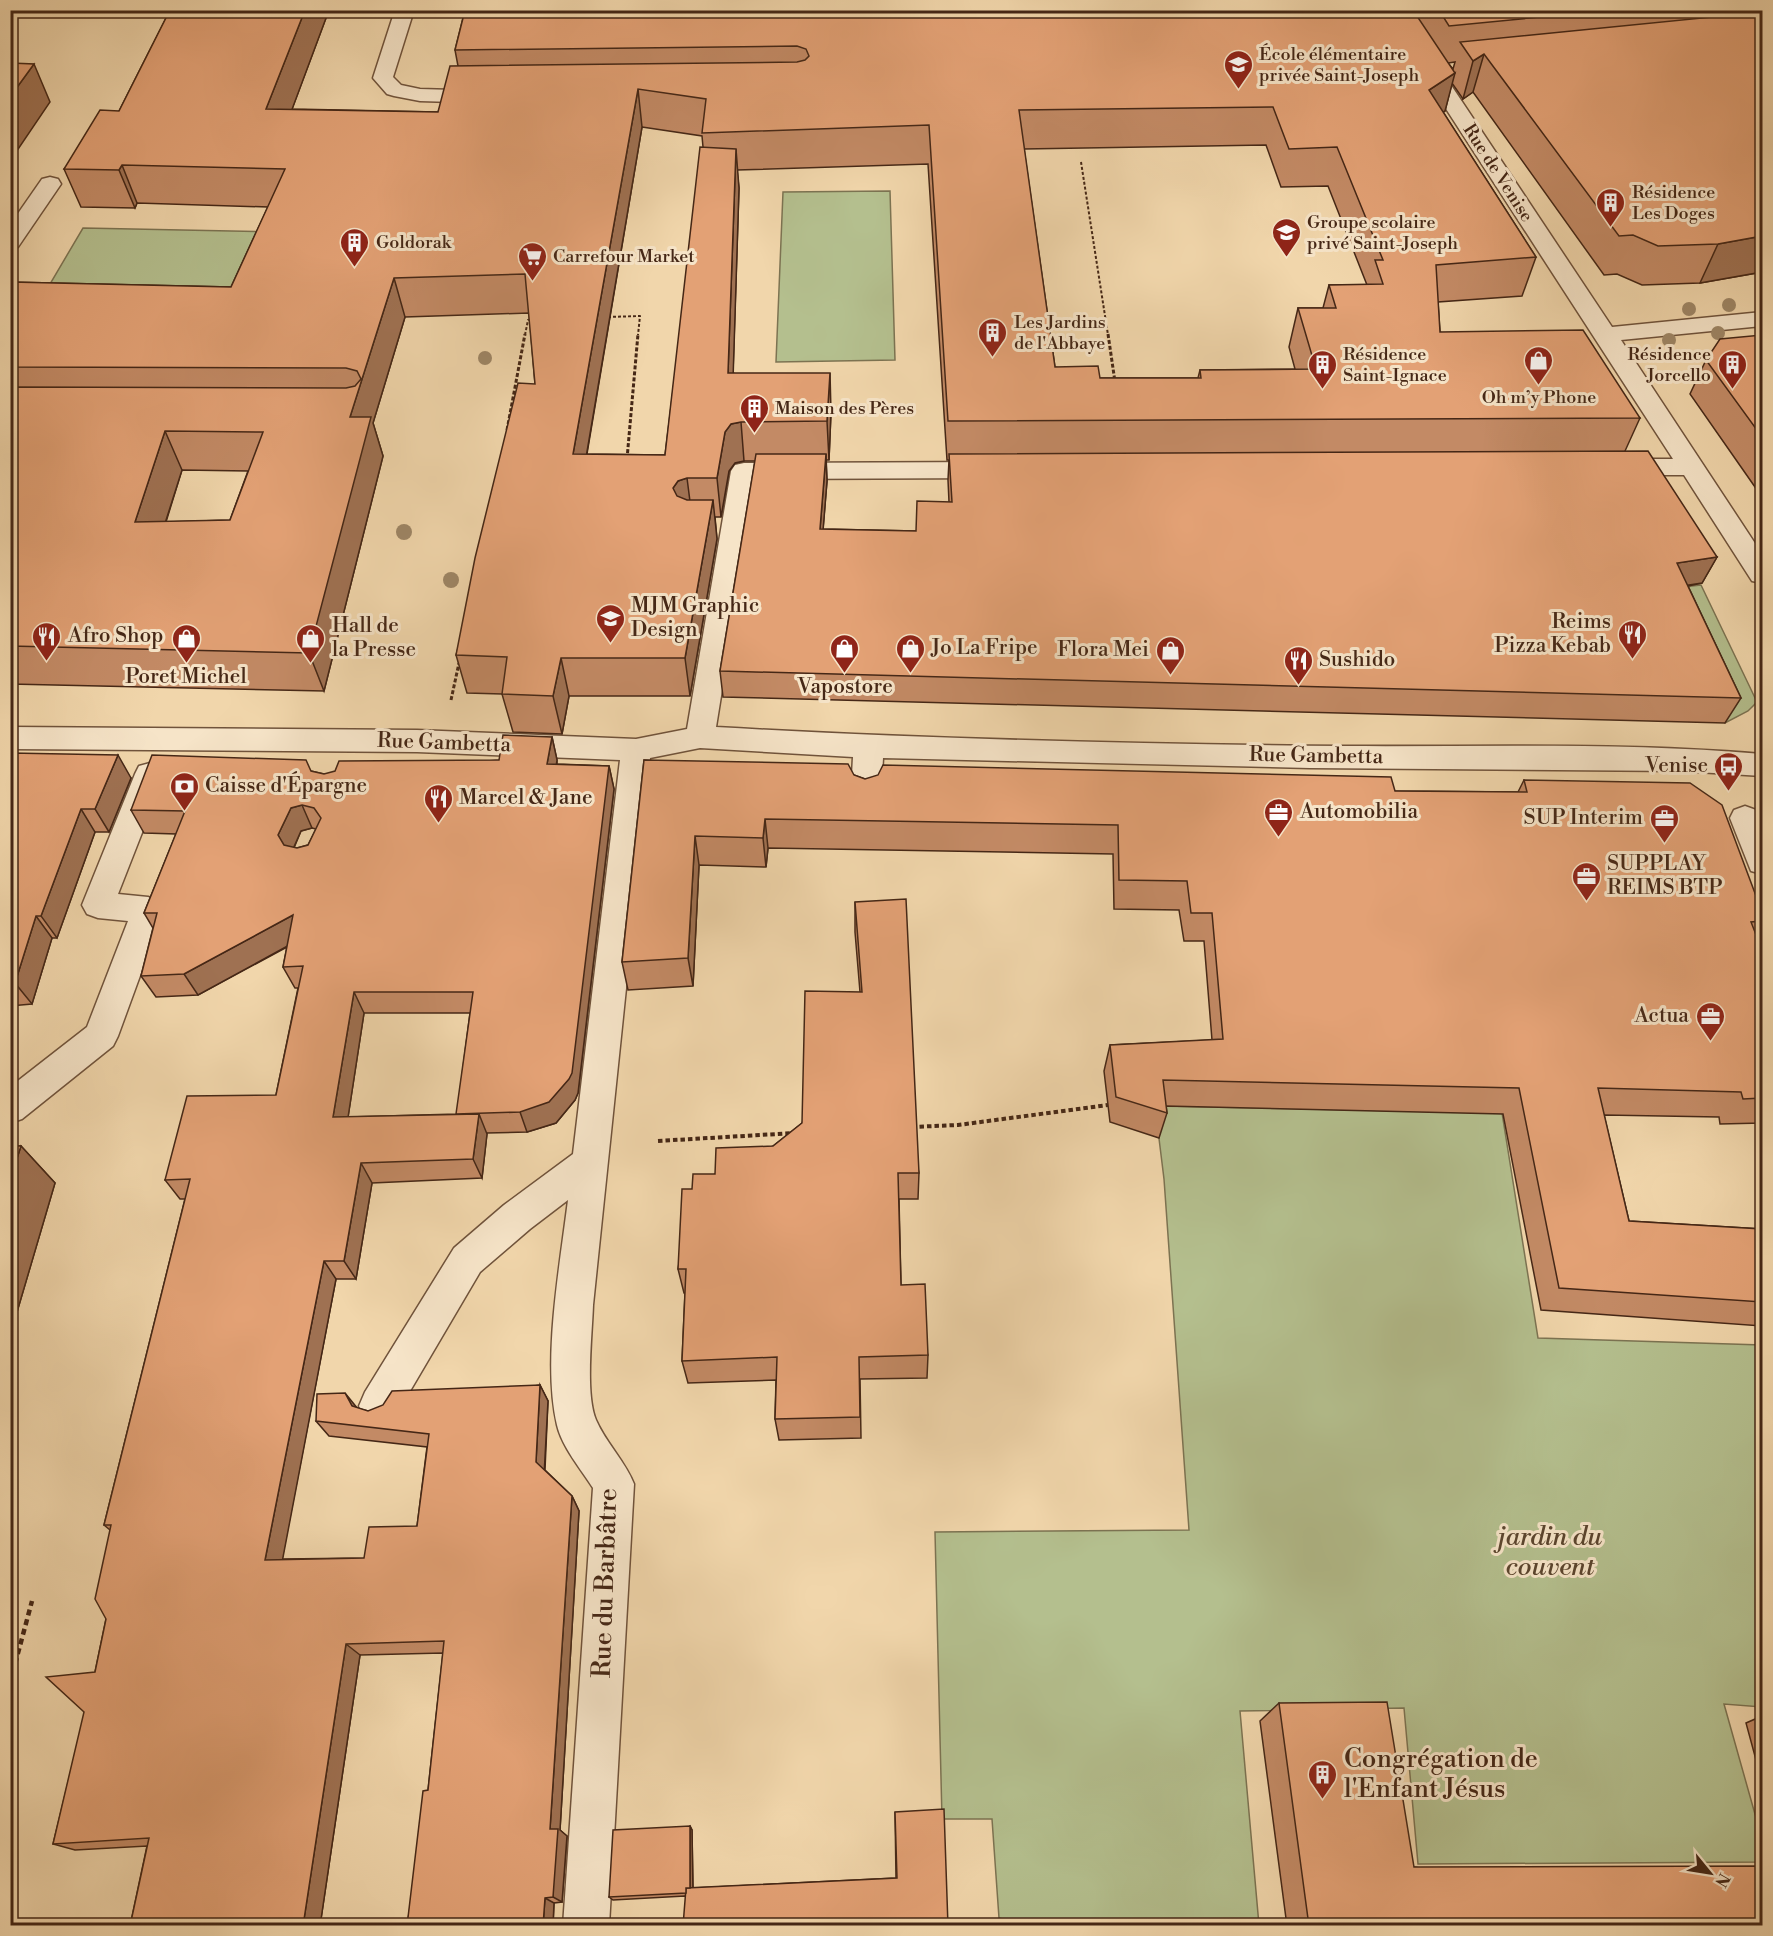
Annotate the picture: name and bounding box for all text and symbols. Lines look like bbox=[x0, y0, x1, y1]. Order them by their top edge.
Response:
place label: École élémentaire privée Saint-Joseph bbox=[1259, 43, 1419, 87]
school or university icon: École élémentaire privée Saint-Joseph bbox=[1222, 48, 1254, 90]
street label: Rue de Venise bbox=[1458, 120, 1538, 226]
place label: Résidence Les Doges bbox=[1632, 181, 1715, 225]
building icon: Résidence Les Doges bbox=[1595, 186, 1627, 228]
place label: Groupe scolaire privé Saint-Joseph bbox=[1307, 211, 1458, 255]
school or university icon: Groupe scolaire privé Saint-Joseph bbox=[1270, 216, 1302, 258]
building icon: Goldorak bbox=[339, 226, 371, 268]
place label: Goldorak bbox=[376, 231, 453, 254]
supermarket icon: Carrefour Market bbox=[516, 240, 548, 282]
place label: Carrefour Market bbox=[553, 245, 695, 268]
place label: Les Jardins de l'Abbaye bbox=[1014, 311, 1106, 355]
building icon: Les Jardins de l'Abbaye bbox=[977, 316, 1009, 358]
place label: Résidence Saint-Ignace bbox=[1343, 343, 1447, 387]
place label: Résidence Jorcello bbox=[1628, 343, 1711, 387]
shop icon: Oh m’y Phone bbox=[1523, 344, 1555, 386]
building icon: Résidence Saint-Ignace bbox=[1306, 348, 1338, 390]
building icon: Résidence Jorcello bbox=[1716, 348, 1748, 390]
place label: Oh m’y Phone bbox=[1482, 386, 1596, 409]
building icon: Maison des Pères bbox=[738, 392, 770, 434]
place label: Maison des Pères bbox=[775, 397, 914, 420]
place label: MJM Graphic Design bbox=[631, 593, 759, 643]
school or university icon: MJM Graphic Design bbox=[594, 602, 626, 644]
place label: Reims Pizza Kebab bbox=[1494, 609, 1611, 659]
place label: Hall de la Presse bbox=[332, 613, 416, 663]
restaurant icon: Reims Pizza Kebab bbox=[1616, 618, 1648, 660]
restaurant icon: Afro Shop bbox=[31, 620, 63, 662]
shop icon: Poret Michel bbox=[170, 622, 202, 664]
shop icon: Hall de la Presse bbox=[295, 622, 327, 664]
place label: Afro Shop bbox=[67, 623, 163, 649]
shop icon: Vapostore bbox=[829, 632, 861, 674]
shop icon: Jo La Fripe bbox=[894, 632, 926, 674]
shop icon: Flora Mei bbox=[1154, 634, 1186, 676]
place label: Jo La Fripe bbox=[930, 635, 1038, 661]
place label: Flora Mei bbox=[1057, 637, 1149, 663]
restaurant icon: Sushido bbox=[1282, 644, 1314, 686]
place label: Sushido bbox=[1319, 647, 1395, 673]
place label: Poret Michel bbox=[125, 664, 247, 690]
place label: Vapostore bbox=[796, 674, 893, 700]
street label: Rue Gambetta bbox=[376, 728, 512, 758]
street label: Rue Gambetta bbox=[1249, 742, 1384, 770]
bus stop icon: Venise bbox=[1713, 750, 1745, 792]
place label: Venise bbox=[1644, 753, 1708, 779]
bank icon: Caisse d'Épargne bbox=[168, 770, 200, 812]
place label: Caisse d'Épargne bbox=[205, 771, 367, 799]
restaurant icon: Marcel & Jane bbox=[422, 782, 454, 824]
place label: Marcel & Jane bbox=[459, 785, 593, 811]
office icon: Automobilia bbox=[1263, 796, 1295, 838]
place label: Automobilia bbox=[1299, 799, 1418, 825]
office icon: SUP Interim bbox=[1648, 802, 1680, 844]
place label: SUP Interim bbox=[1524, 805, 1643, 831]
place label: SUPPLAY REIMS BTP bbox=[1607, 851, 1723, 901]
office icon: SUPPLAY REIMS BTP bbox=[1570, 860, 1602, 902]
office icon: Actua bbox=[1694, 1000, 1726, 1042]
place label: Actua bbox=[1634, 1003, 1689, 1029]
street label: Rue du Barbâtre bbox=[586, 1487, 624, 1679]
park label: jardin du couvent bbox=[1493, 1521, 1602, 1583]
place label: Congrégation de l'Enfant Jésus bbox=[1344, 1743, 1538, 1805]
building icon: Congrégation de l'Enfant Jésus bbox=[1307, 1758, 1339, 1800]
north arrow bbox=[1680, 1843, 1740, 1903]
text: N bbox=[1710, 1870, 1734, 1891]

